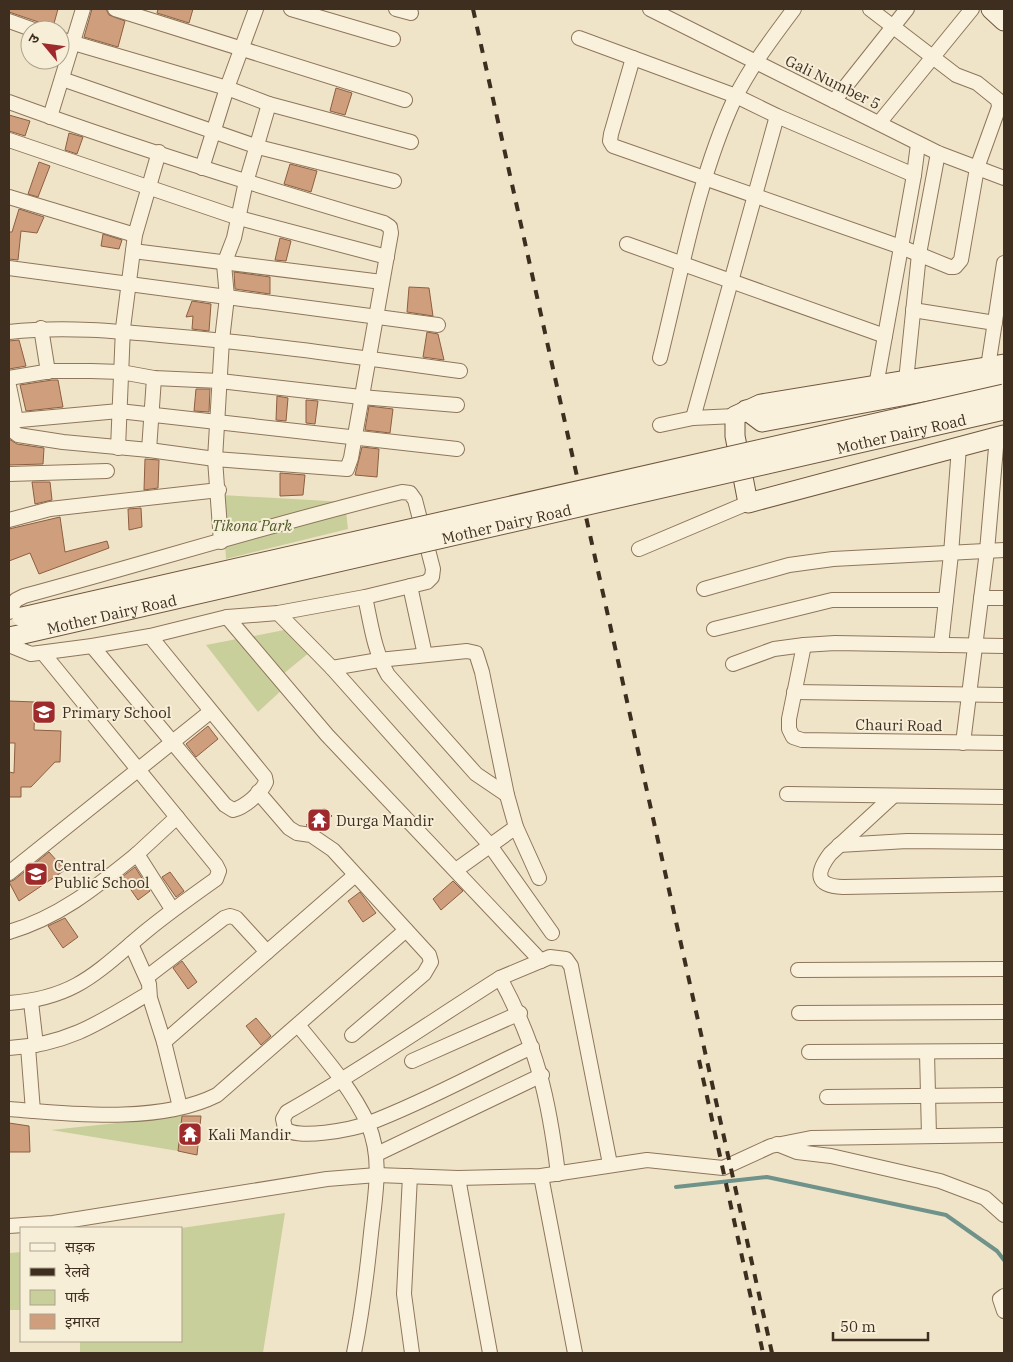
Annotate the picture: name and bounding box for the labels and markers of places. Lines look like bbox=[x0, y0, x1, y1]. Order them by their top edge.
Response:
school or university icon: Primary School bbox=[31, 699, 57, 725]
place label: Primary School bbox=[62, 703, 171, 722]
temple icon: Durga Mandir bbox=[306, 807, 332, 833]
place label: Durga Mandir bbox=[336, 811, 434, 830]
place label: Central Public School bbox=[54, 856, 150, 892]
school or university icon: Central Public School bbox=[23, 861, 49, 887]
temple icon: Kali Mandir bbox=[177, 1121, 203, 1147]
place label: Kali Mandir bbox=[208, 1125, 291, 1144]

